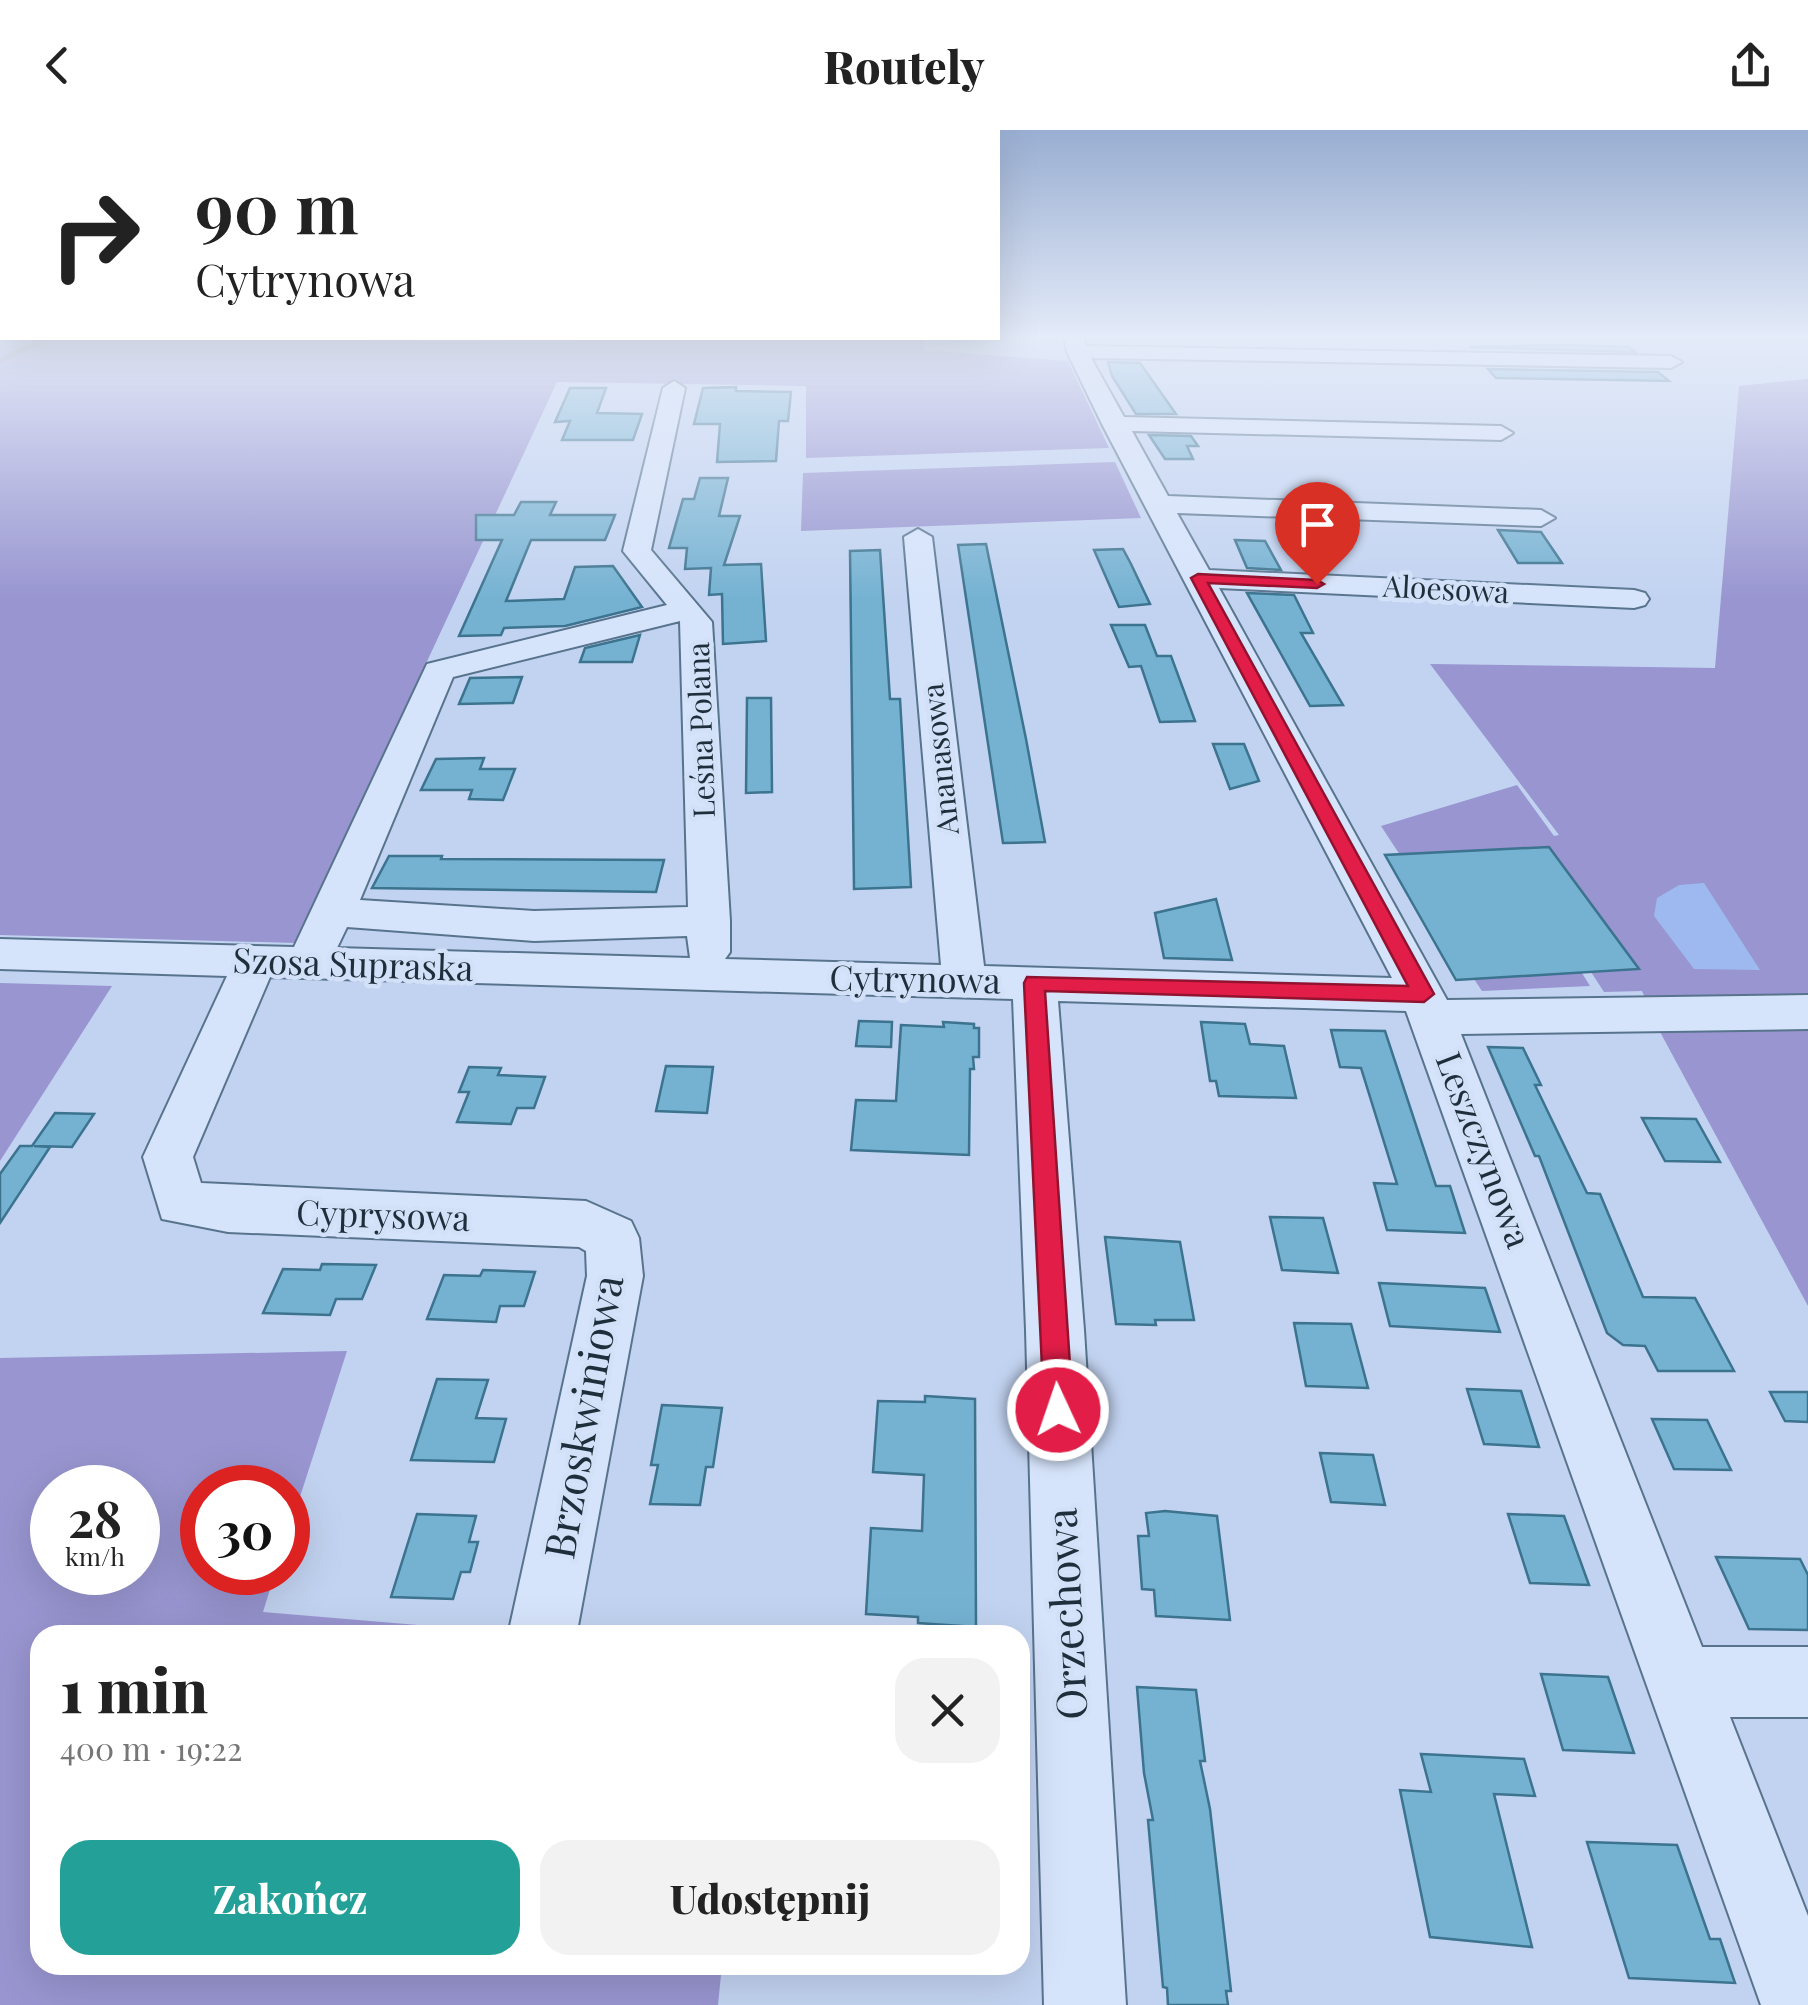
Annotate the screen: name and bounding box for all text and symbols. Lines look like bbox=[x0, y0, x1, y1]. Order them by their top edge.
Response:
text: Routely bbox=[823, 35, 985, 95]
icon: back bbox=[30, 38, 85, 93]
icon: share bbox=[1723, 38, 1778, 93]
text: 90 m bbox=[195, 158, 359, 252]
icon: right bbox=[30, 170, 160, 300]
text: Cytrynowa bbox=[195, 248, 415, 308]
pin bbox=[1275, 482, 1360, 585]
icon: arrive bbox=[1290, 497, 1345, 552]
street label: Aloesowa bbox=[1381, 565, 1510, 611]
street label: Leśna Polana bbox=[677, 641, 723, 819]
street label: Ananasowa bbox=[911, 681, 967, 838]
street label: Szosa Supraska bbox=[232, 935, 475, 990]
street label: Cytrynowa bbox=[829, 953, 1002, 1003]
street label: Leszczynowa bbox=[1426, 1045, 1544, 1254]
street label: Cyprysowa bbox=[295, 1187, 471, 1240]
street label: Brzoskwiniowa bbox=[530, 1270, 635, 1563]
position arrow bbox=[1006, 1358, 1110, 1462]
speed limit sign: 30 bbox=[180, 1465, 310, 1595]
text: 28 bbox=[68, 1484, 122, 1551]
street label: Orzechowa bbox=[1031, 1507, 1099, 1721]
text: km/h bbox=[65, 1539, 125, 1572]
text: 1 min bbox=[60, 1648, 208, 1728]
button: close bbox=[895, 1658, 1000, 1763]
text: 400 m · 19:22 bbox=[60, 1726, 242, 1769]
button: Zakończ bbox=[60, 1840, 520, 1955]
button: Udostępnij bbox=[540, 1840, 1000, 1955]

